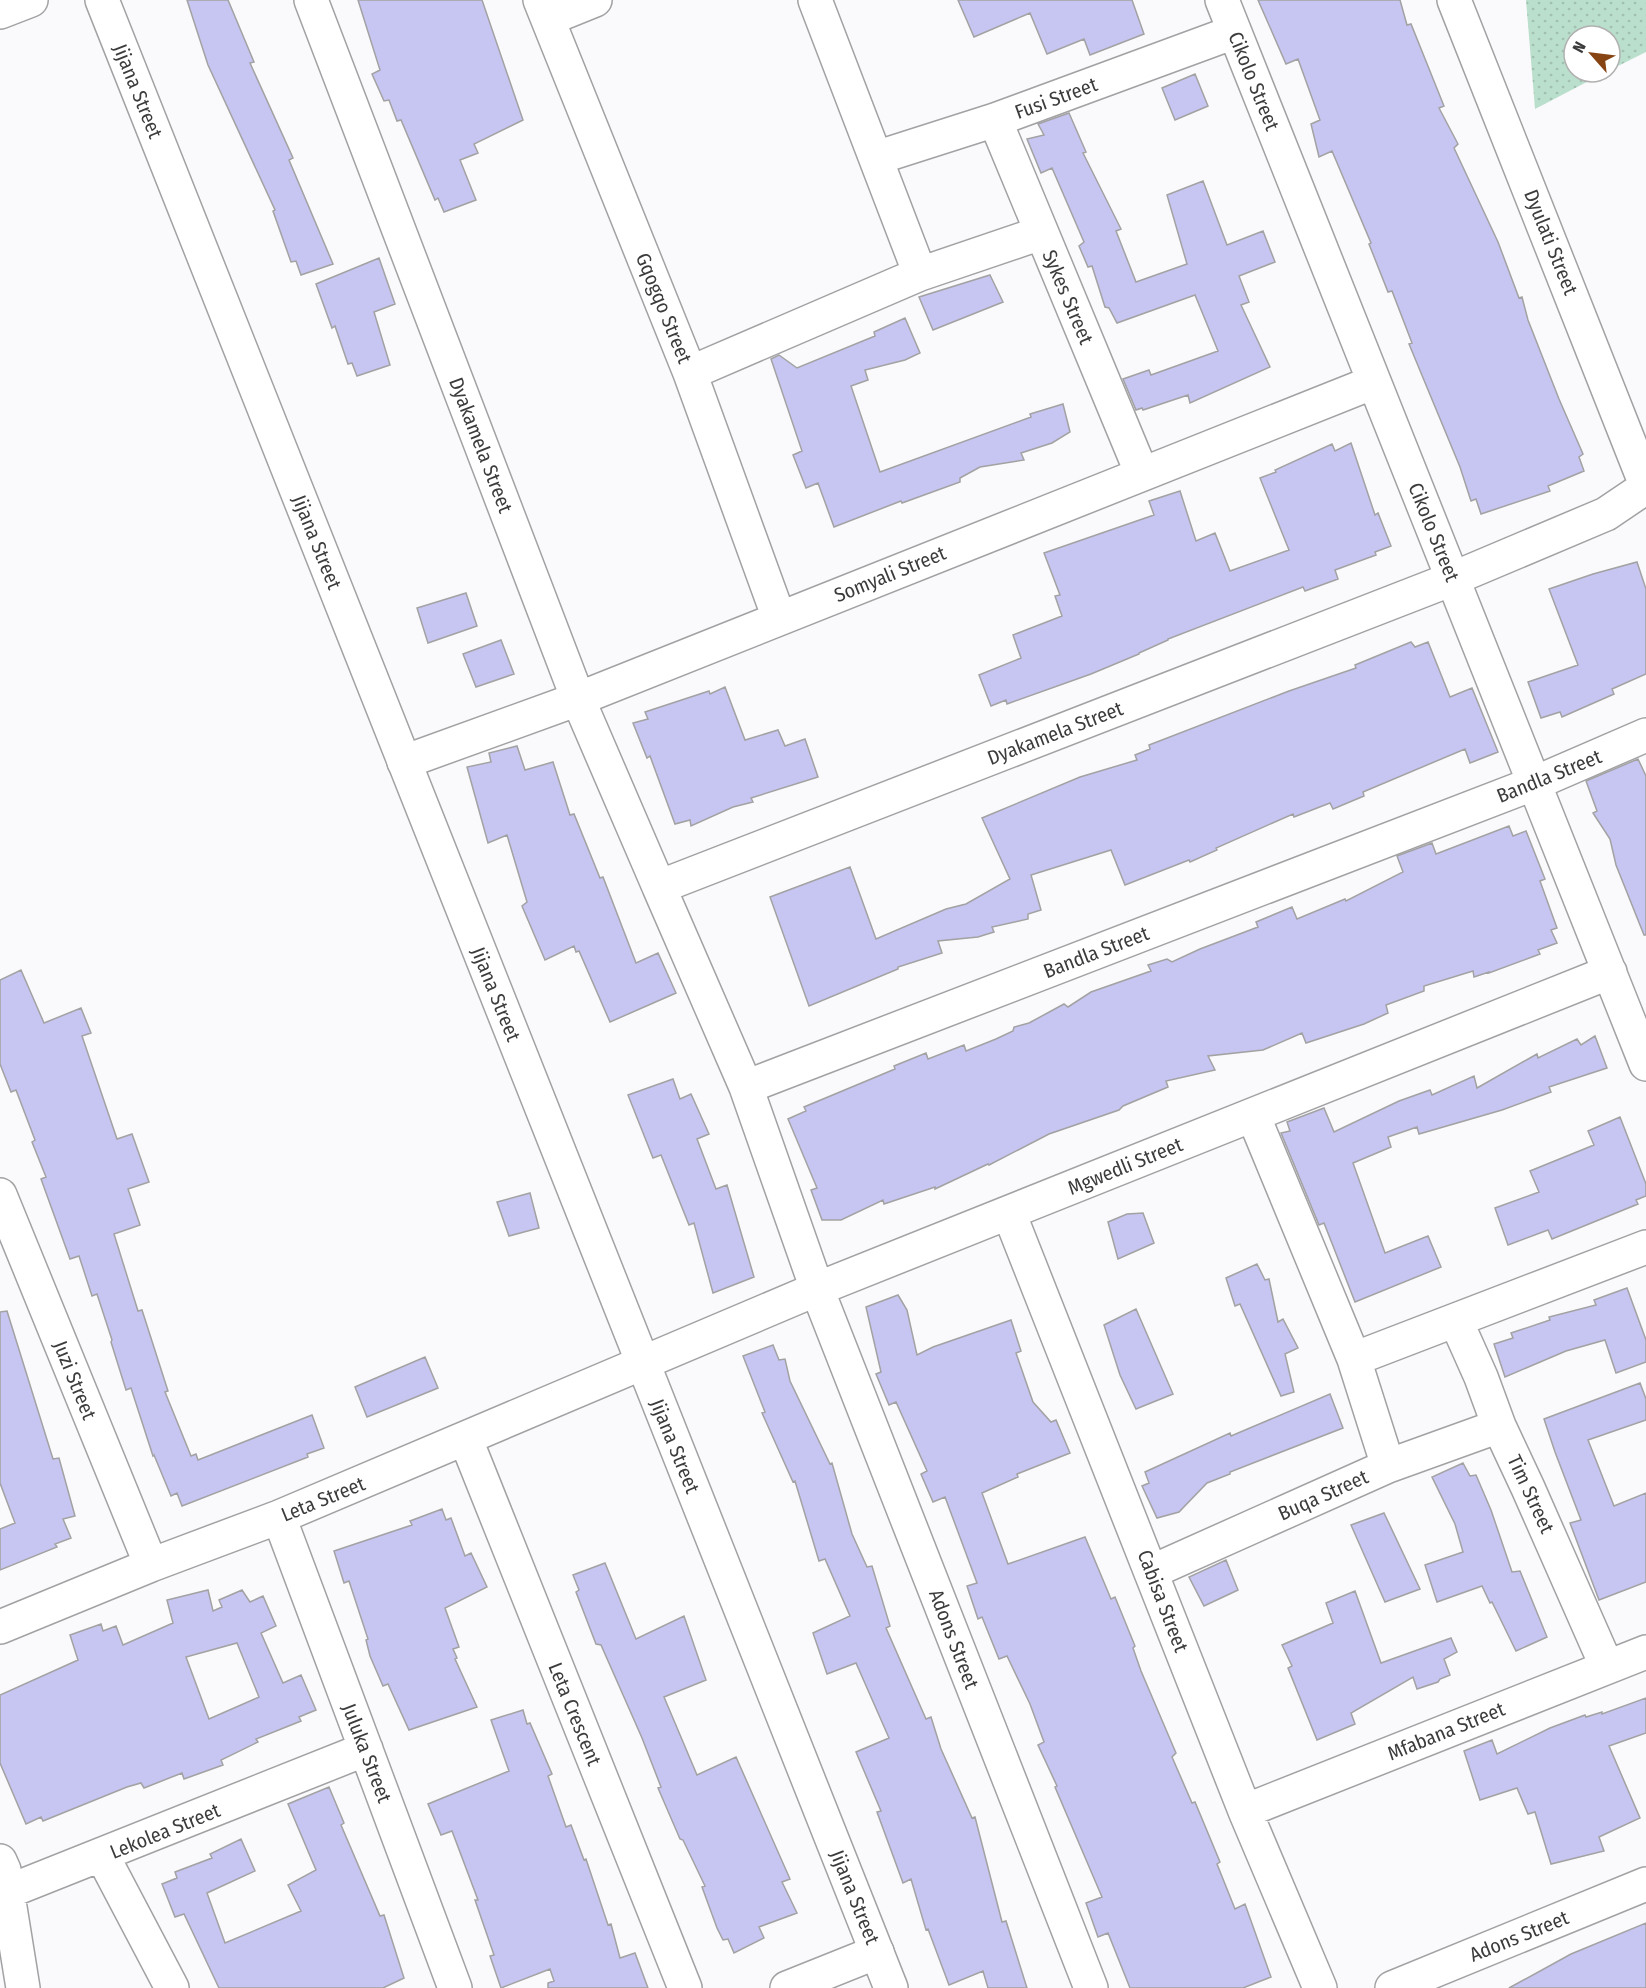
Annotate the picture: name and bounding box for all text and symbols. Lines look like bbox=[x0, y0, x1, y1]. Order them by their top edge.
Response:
north arrow bbox=[1562, 24, 1622, 84]
street label: Cikolo Street bbox=[1223, 28, 1285, 134]
text: N bbox=[1569, 38, 1590, 56]
street label: Jijana Street bbox=[108, 40, 168, 142]
street label: Fusi Street bbox=[1012, 72, 1101, 124]
street label: Dyulati Street bbox=[1519, 186, 1583, 299]
street label: Sykes Street bbox=[1037, 246, 1099, 348]
street label: Gqogqo Street bbox=[631, 249, 697, 367]
street label: Dyakamela Street bbox=[444, 374, 518, 516]
street label: Cikolo Street bbox=[1403, 479, 1465, 585]
street label: Jijana Street bbox=[287, 491, 347, 593]
street label: Somyali Street bbox=[831, 541, 950, 607]
street label: Dyakamela Street bbox=[984, 696, 1126, 770]
street label: Bandla Street bbox=[1493, 744, 1605, 808]
street label: Bandla Street bbox=[1040, 921, 1152, 983]
street label: Jijana Street bbox=[466, 943, 526, 1045]
street label: Mgwedli Street bbox=[1064, 1132, 1186, 1200]
street label: Juzi Street bbox=[48, 1337, 102, 1423]
street label: Jijana Street bbox=[645, 1395, 705, 1497]
street label: Tim Street bbox=[1502, 1451, 1560, 1537]
street label: Buqa Street bbox=[1274, 1464, 1372, 1525]
street label: Leta Street bbox=[278, 1471, 369, 1527]
street label: Cabisa Street bbox=[1133, 1547, 1194, 1656]
street label: Adons Street bbox=[924, 1586, 984, 1693]
street label: Leta Crescent bbox=[543, 1659, 607, 1769]
street label: Mfabana Street bbox=[1384, 1696, 1508, 1765]
street label: Juluka Street bbox=[337, 1700, 397, 1806]
street label: Lekolea Street bbox=[106, 1798, 224, 1864]
street label: Jijana Street bbox=[825, 1846, 885, 1948]
street label: Adons Street bbox=[1466, 1905, 1572, 1967]

